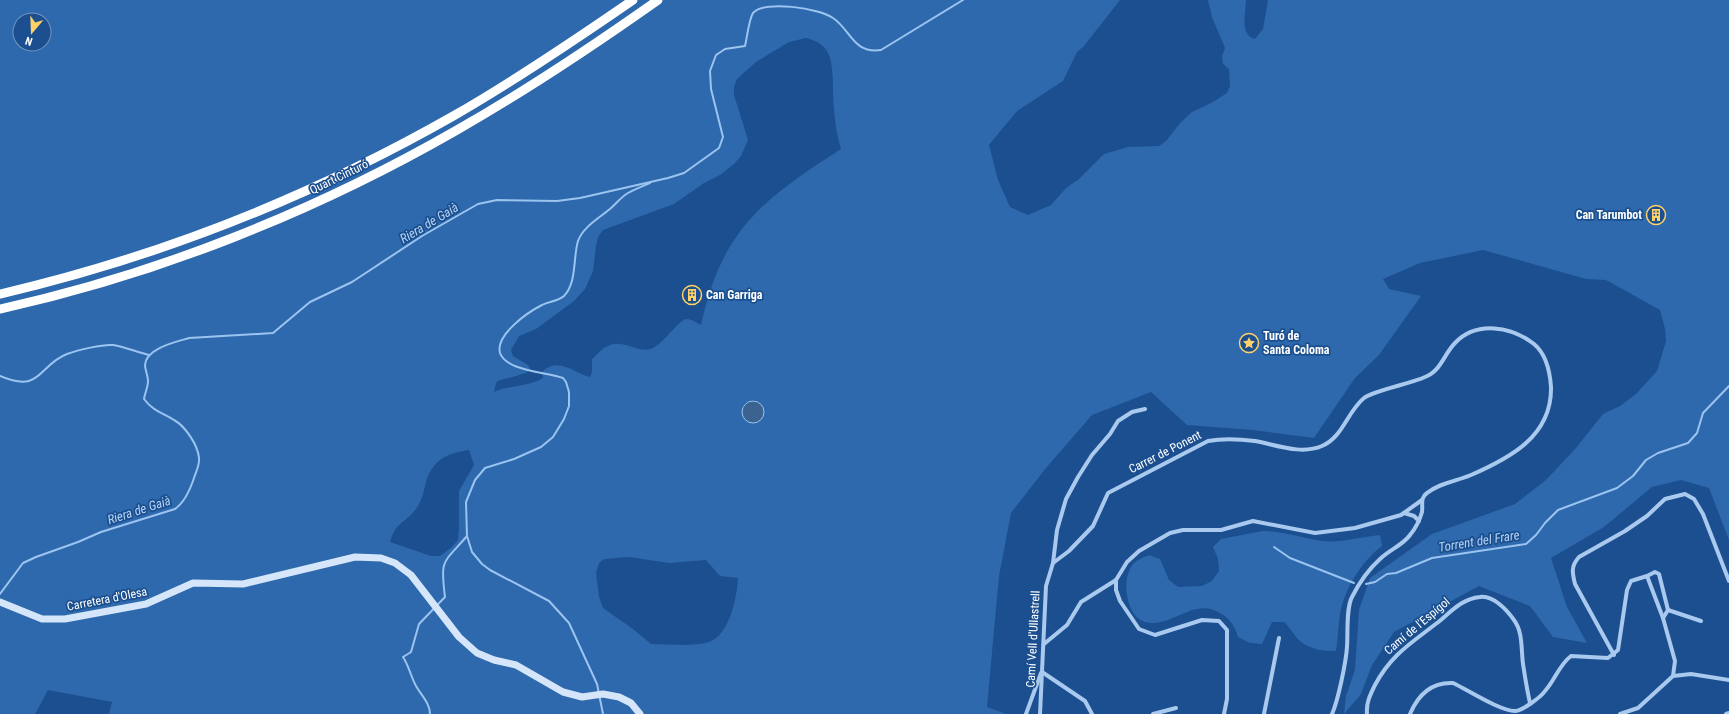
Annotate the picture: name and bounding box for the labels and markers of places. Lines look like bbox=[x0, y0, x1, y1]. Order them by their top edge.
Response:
building icon: Can Tarumbot bbox=[1645, 204, 1667, 226]
place label: Can Tarumbot bbox=[1576, 208, 1642, 222]
building icon: Can Garriga bbox=[681, 284, 703, 306]
place label: Can Garriga bbox=[706, 288, 763, 302]
place label: Turó de Santa Coloma bbox=[1263, 329, 1330, 357]
place icon: Turó de Santa Coloma bbox=[1238, 332, 1260, 354]

